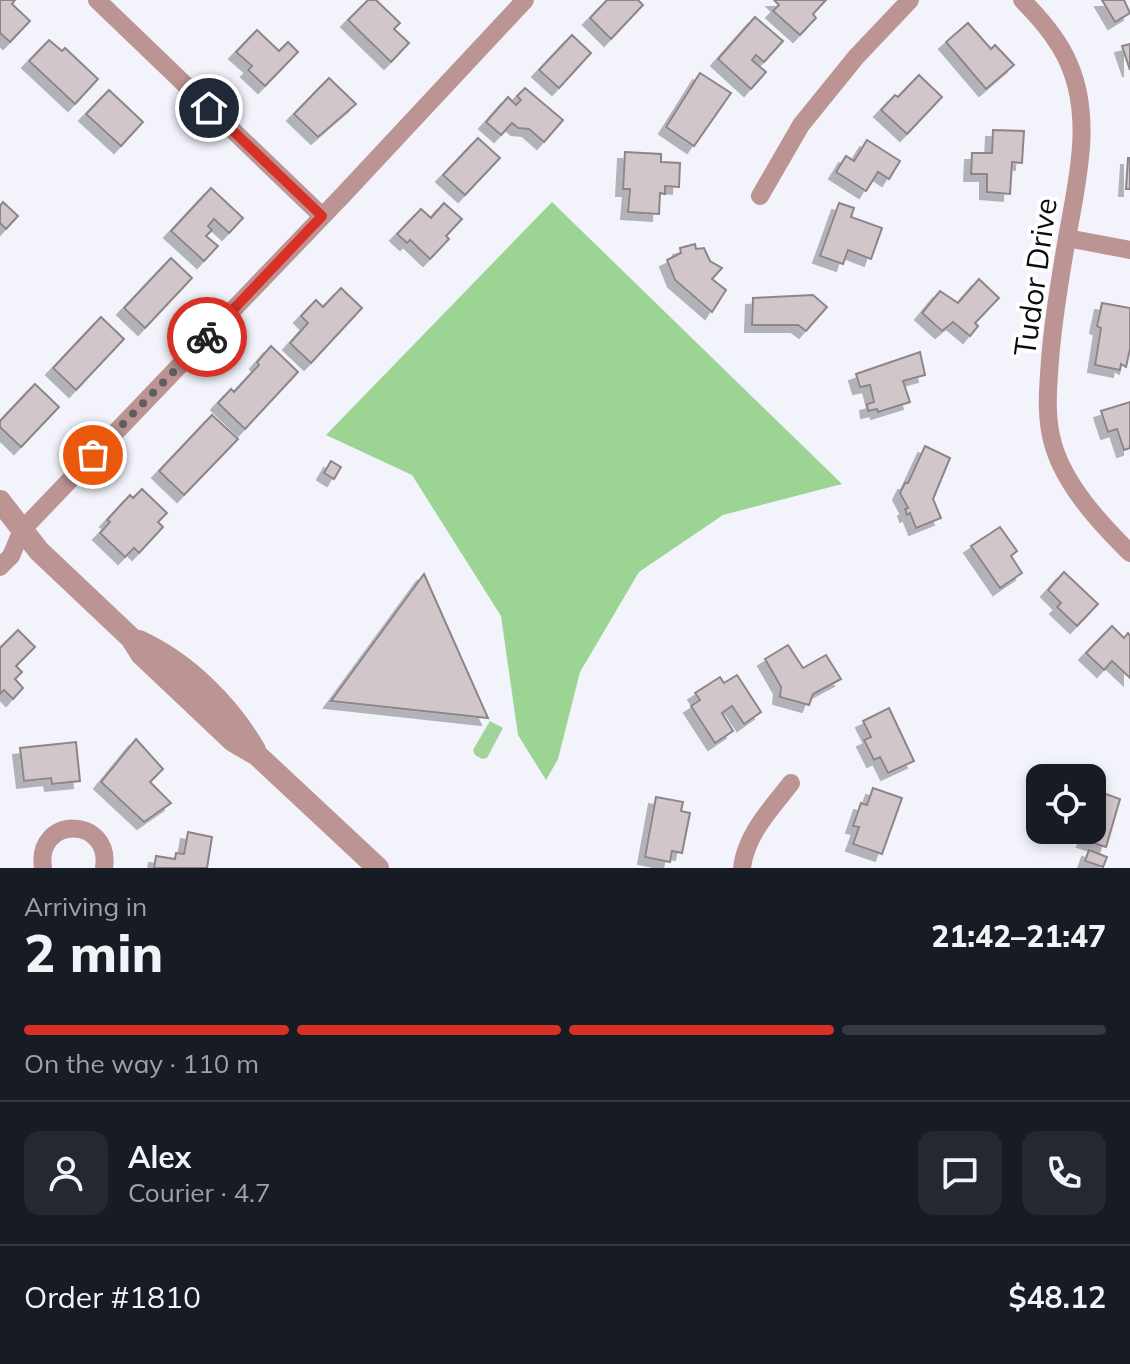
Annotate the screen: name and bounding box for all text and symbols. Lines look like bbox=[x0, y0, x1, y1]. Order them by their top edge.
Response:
pin bbox=[175, 74, 243, 142]
icon: home bbox=[187, 86, 231, 130]
street label: Tudor Drive bbox=[1005, 195, 1065, 359]
courier bbox=[167, 297, 247, 377]
icon: bike bbox=[185, 315, 229, 359]
pin bbox=[59, 421, 127, 489]
icon: bag bbox=[71, 433, 115, 477]
map controls bbox=[1026, 764, 1106, 844]
button: locate bbox=[1026, 764, 1106, 844]
text: Arriving in bbox=[24, 890, 147, 923]
text: 21:42–21:47 bbox=[931, 917, 1106, 955]
text: 2 min bbox=[24, 920, 163, 985]
text: On the way · 110 m bbox=[24, 1047, 259, 1080]
button: person bbox=[24, 1131, 108, 1215]
button: chat bbox=[918, 1131, 1002, 1215]
button: phone bbox=[1022, 1131, 1106, 1215]
text: Alex bbox=[128, 1138, 191, 1176]
text: Courier · 4.7 bbox=[128, 1176, 271, 1209]
text: Order #1810 bbox=[24, 1278, 201, 1316]
text: $48.12 bbox=[1009, 1278, 1106, 1316]

